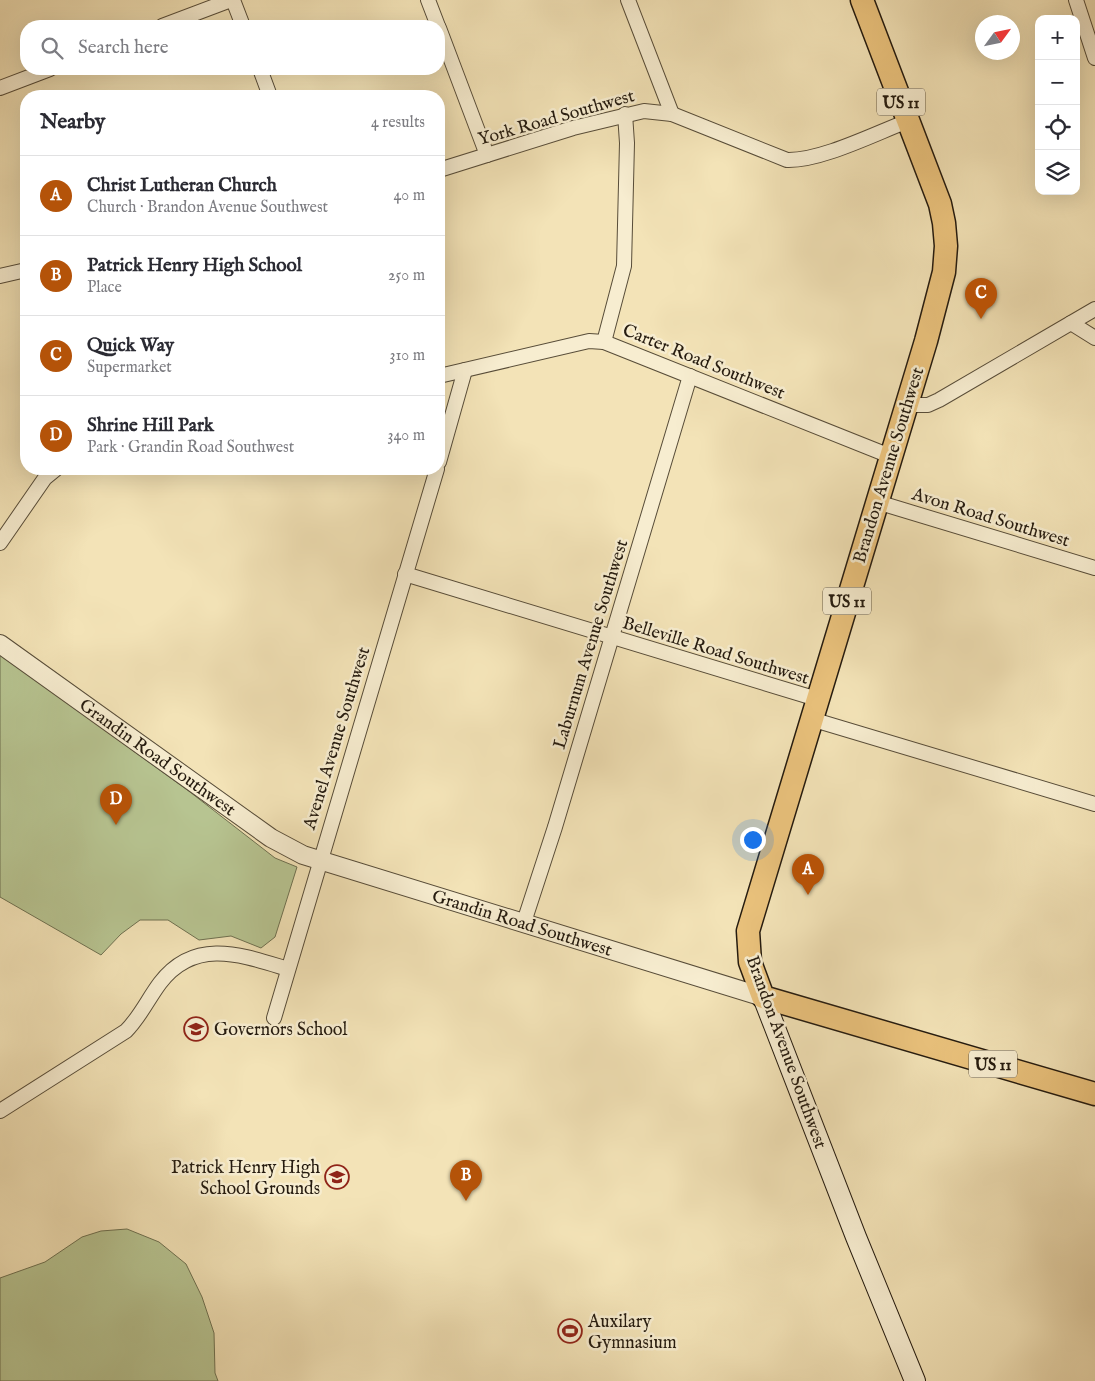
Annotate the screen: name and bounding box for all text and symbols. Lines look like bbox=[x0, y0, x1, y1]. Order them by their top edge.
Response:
north arrow bbox=[975, 15, 1020, 60]
map controls bbox=[1035, 15, 1080, 195]
button: + bbox=[1035, 15, 1080, 60]
search box bbox=[20, 20, 445, 75]
icon: search bbox=[38, 34, 66, 62]
text: Search here bbox=[78, 36, 169, 60]
button: − bbox=[1035, 60, 1080, 105]
street label: York Road Southwest bbox=[476, 85, 637, 152]
road number: US 11 bbox=[877, 88, 925, 115]
button: locate bbox=[1035, 105, 1080, 150]
text: Nearby bbox=[40, 109, 105, 136]
text: 4 results bbox=[371, 113, 425, 133]
button: layers bbox=[1035, 150, 1080, 195]
text: Christ Lutheran Church bbox=[87, 174, 277, 198]
text: A bbox=[51, 186, 61, 206]
text: 40 m bbox=[393, 186, 425, 206]
text: Church · Brandon Avenue Southwest bbox=[87, 198, 328, 218]
text: Patrick Henry High School bbox=[87, 254, 302, 278]
text: B bbox=[51, 266, 61, 286]
text: 250 m bbox=[388, 266, 425, 286]
text: Place bbox=[87, 278, 122, 298]
pin: C bbox=[965, 278, 997, 319]
street label: Carter Road Southwest bbox=[619, 319, 788, 405]
text: Quick Way bbox=[87, 334, 174, 358]
text: C bbox=[50, 346, 62, 366]
text: 310 m bbox=[389, 346, 425, 366]
text: Supermarket bbox=[87, 358, 172, 378]
street label: Brandon Avenue Southwest bbox=[849, 365, 930, 566]
text: Shrine Hill Park bbox=[87, 414, 214, 438]
text: D bbox=[50, 426, 62, 446]
text: 340 m bbox=[387, 426, 425, 446]
text: Park · Grandin Road Southwest bbox=[87, 438, 294, 458]
street label: Avon Road Southwest bbox=[908, 483, 1072, 553]
street label: Laburnum Avenue Southwest bbox=[549, 537, 634, 752]
road number: US 11 bbox=[823, 588, 871, 614]
street label: Belleville Road Southwest bbox=[620, 612, 812, 691]
street label: Avenel Avenue Southwest bbox=[298, 644, 376, 834]
street label: Grandin Road Southwest bbox=[74, 694, 240, 822]
pin: D bbox=[100, 784, 132, 825]
your location bbox=[740, 827, 766, 853]
pin: A bbox=[792, 854, 824, 895]
street label: Grandin Road Southwest bbox=[429, 886, 615, 963]
street label: Brandon Avenue Southwest bbox=[740, 953, 831, 1152]
school or university icon: Governors School bbox=[183, 1016, 209, 1042]
place label: Governors School bbox=[214, 1019, 348, 1042]
road number: US 11 bbox=[969, 1050, 1017, 1078]
place label: Patrick Henry High School Grounds bbox=[171, 1157, 320, 1201]
pin: B bbox=[450, 1160, 482, 1201]
school or university icon: Patrick Henry High School Grounds bbox=[324, 1164, 350, 1190]
place label: Auxilary Gymnasium bbox=[587, 1311, 677, 1355]
sports icon: Auxilary Gymnasium bbox=[557, 1318, 583, 1344]

